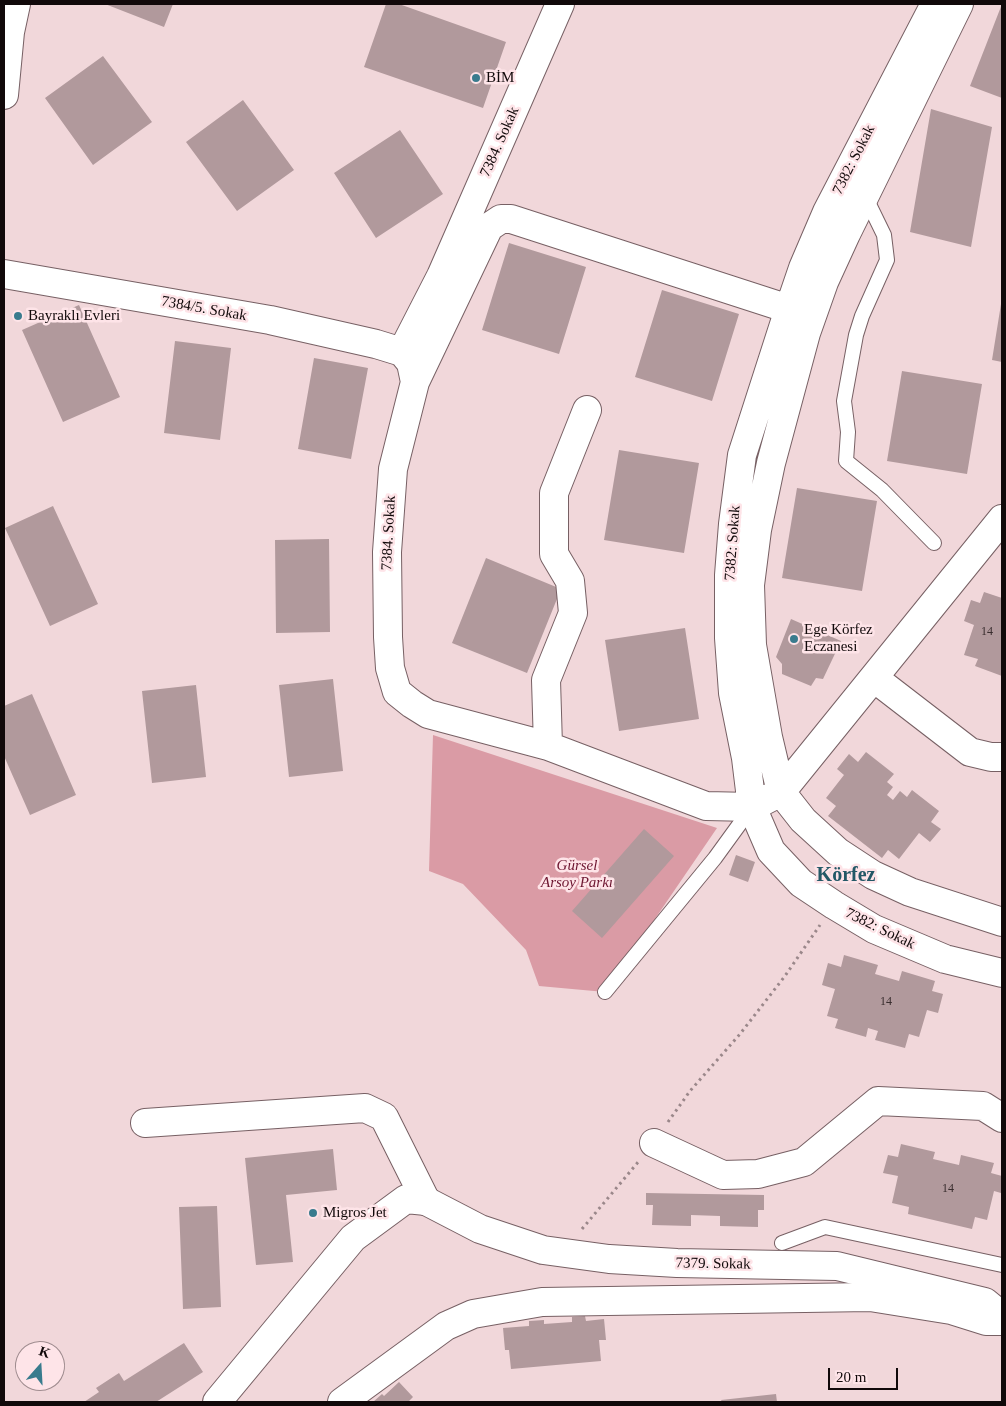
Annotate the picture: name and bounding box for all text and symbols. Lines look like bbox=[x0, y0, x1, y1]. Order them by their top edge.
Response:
place label: BİM bbox=[486, 69, 514, 87]
marker: BİM bbox=[470, 72, 482, 84]
street label: 7384. Sokak bbox=[477, 104, 523, 180]
street label: 7382: Sokak bbox=[829, 122, 879, 198]
street label: 7384/5. Sokak bbox=[160, 293, 248, 325]
place label: Bayraklı Evleri bbox=[28, 307, 120, 325]
marker: Bayraklı Evleri bbox=[12, 310, 24, 322]
street label: 7384. Sokak bbox=[378, 495, 400, 571]
street label: 7382: Sokak bbox=[721, 505, 745, 581]
place label: Ege Körfez Eczanesi bbox=[804, 621, 873, 656]
house number: 14 bbox=[981, 625, 993, 639]
marker: Ege Körfez Eczanesi bbox=[788, 633, 800, 645]
park label: Gürsel Arsoy Parkı bbox=[541, 857, 613, 892]
district label: Körfez bbox=[817, 864, 875, 888]
street label: 7382: Sokak bbox=[842, 904, 918, 954]
house number: 14 bbox=[880, 995, 892, 1009]
house number: 14 bbox=[942, 1182, 954, 1196]
place label: Migros Jet bbox=[323, 1204, 387, 1222]
marker: Migros Jet bbox=[307, 1207, 319, 1219]
street label: 7379. Sokak bbox=[675, 1254, 751, 1274]
north arrow bbox=[15, 1341, 65, 1391]
text: K bbox=[37, 1343, 52, 1361]
scale bar bbox=[831, 1358, 901, 1390]
text: 20 m bbox=[836, 1369, 866, 1385]

